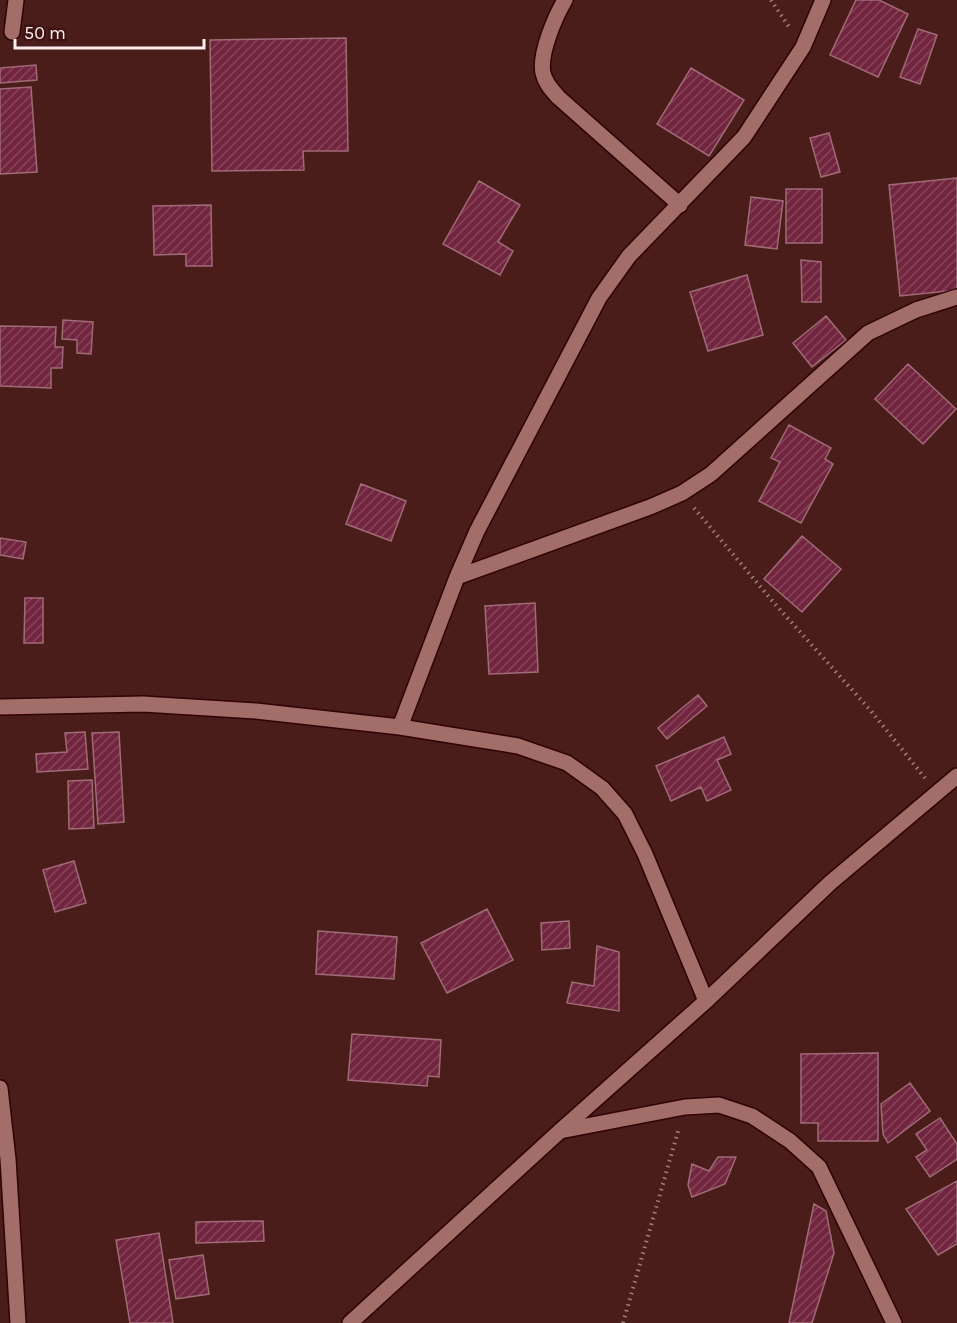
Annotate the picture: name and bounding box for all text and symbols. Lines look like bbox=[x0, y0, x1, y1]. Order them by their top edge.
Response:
scale bar bbox=[15, 12, 204, 50]
text: 50 m bbox=[24, 22, 66, 44]

